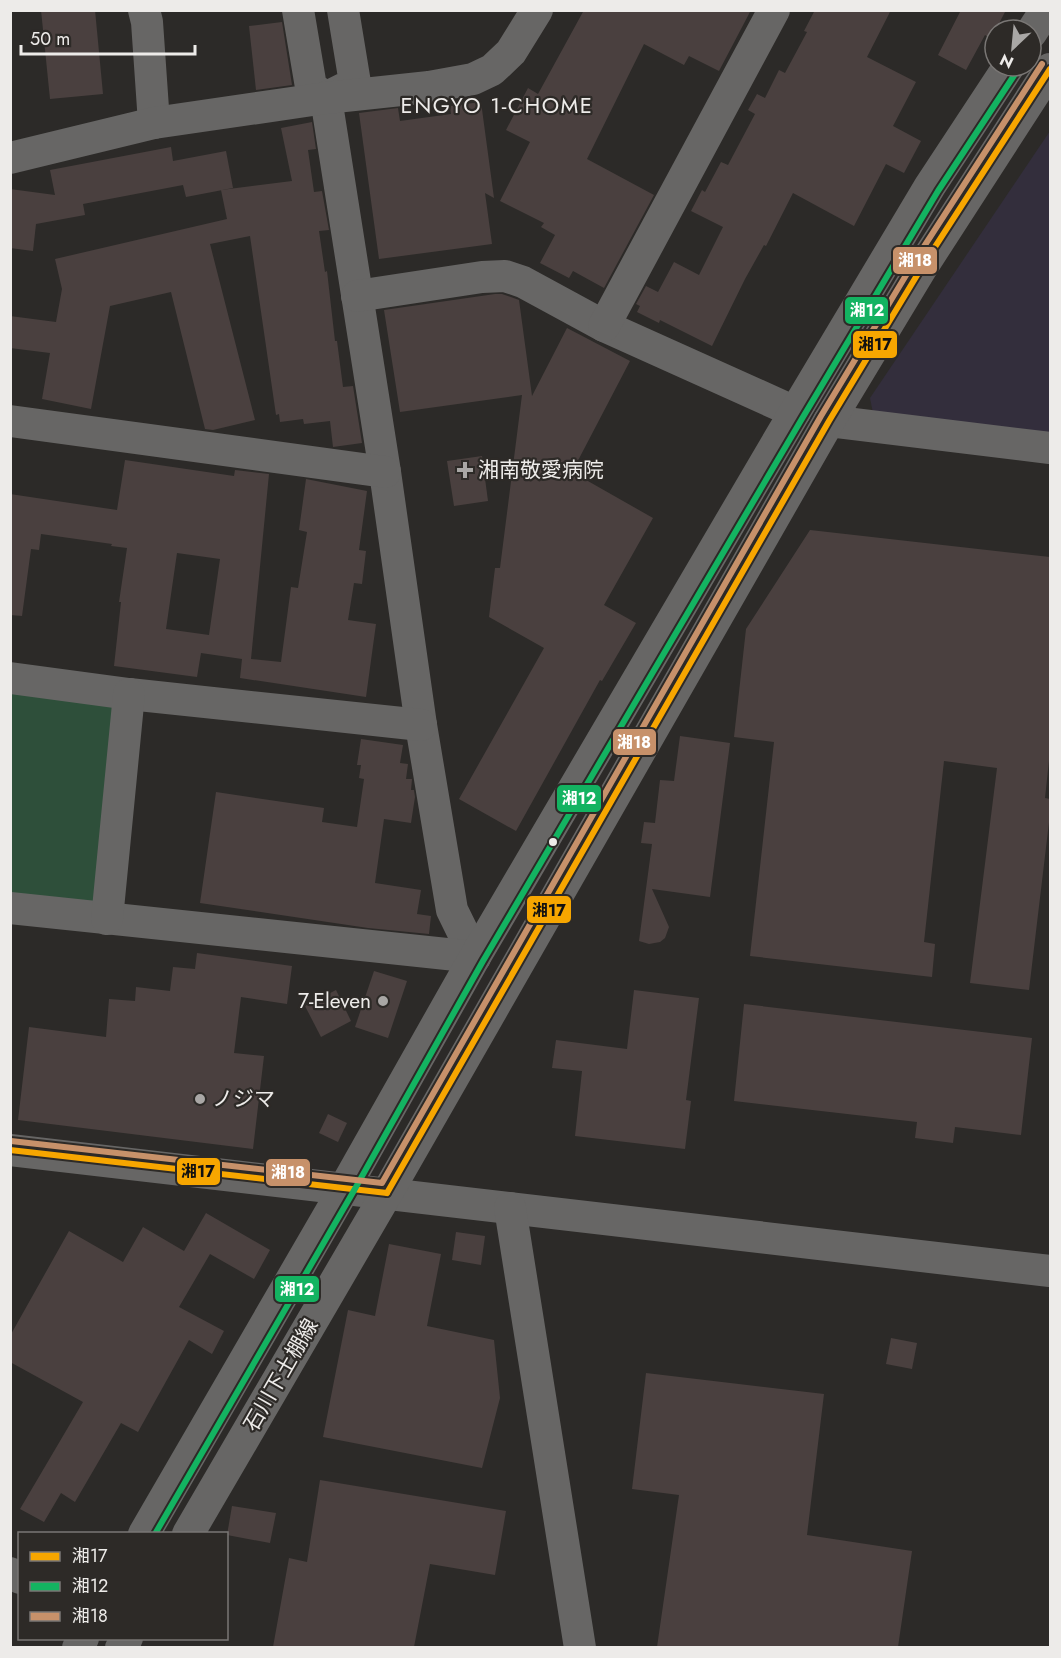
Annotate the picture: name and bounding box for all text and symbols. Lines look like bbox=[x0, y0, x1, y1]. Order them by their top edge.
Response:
scale bar bbox=[21, 18, 195, 56]
north arrow bbox=[983, 18, 1043, 78]
text: 50 m bbox=[30, 26, 70, 52]
text: N bbox=[996, 48, 1017, 74]
district label: ENGYO 1-CHOME bbox=[401, 89, 593, 121]
line badge: 湘18 bbox=[892, 246, 938, 275]
text: 湘18 bbox=[898, 249, 932, 272]
line badge: 湘12 bbox=[844, 296, 889, 325]
text: 湘12 bbox=[850, 299, 884, 322]
line badge: 湘17 bbox=[852, 330, 898, 359]
text: 湘17 bbox=[858, 333, 892, 356]
place label: 湘南敬愛病院 bbox=[478, 455, 604, 485]
marker: 湘南敬愛病院 bbox=[456, 461, 474, 479]
line badge: 湘18 bbox=[612, 728, 657, 756]
text: 湘18 bbox=[617, 731, 651, 754]
line badge: 湘12 bbox=[556, 784, 602, 813]
text: 湘12 bbox=[562, 787, 596, 810]
unlabelled marker bbox=[547, 836, 559, 848]
line badge: 湘17 bbox=[526, 895, 572, 924]
text: 湘17 bbox=[532, 899, 566, 922]
place label: 7-Eleven bbox=[298, 986, 371, 1016]
marker: 7-Eleven bbox=[376, 994, 390, 1008]
place label: ノジマ bbox=[212, 1084, 275, 1114]
marker: ノジマ bbox=[193, 1092, 207, 1106]
line badge: 湘17 bbox=[176, 1157, 221, 1186]
line badge: 湘18 bbox=[265, 1158, 311, 1187]
text: 湘17 bbox=[181, 1160, 215, 1183]
text: 湘18 bbox=[271, 1161, 305, 1184]
line badge: 湘12 bbox=[274, 1275, 320, 1303]
text: 湘12 bbox=[280, 1278, 314, 1301]
street label: 石川下土棚線 bbox=[237, 1313, 325, 1437]
legend bbox=[18, 1532, 228, 1640]
text: 湘17 bbox=[72, 1543, 108, 1569]
text: 湘12 bbox=[72, 1573, 108, 1599]
text: 湘18 bbox=[72, 1603, 108, 1629]

